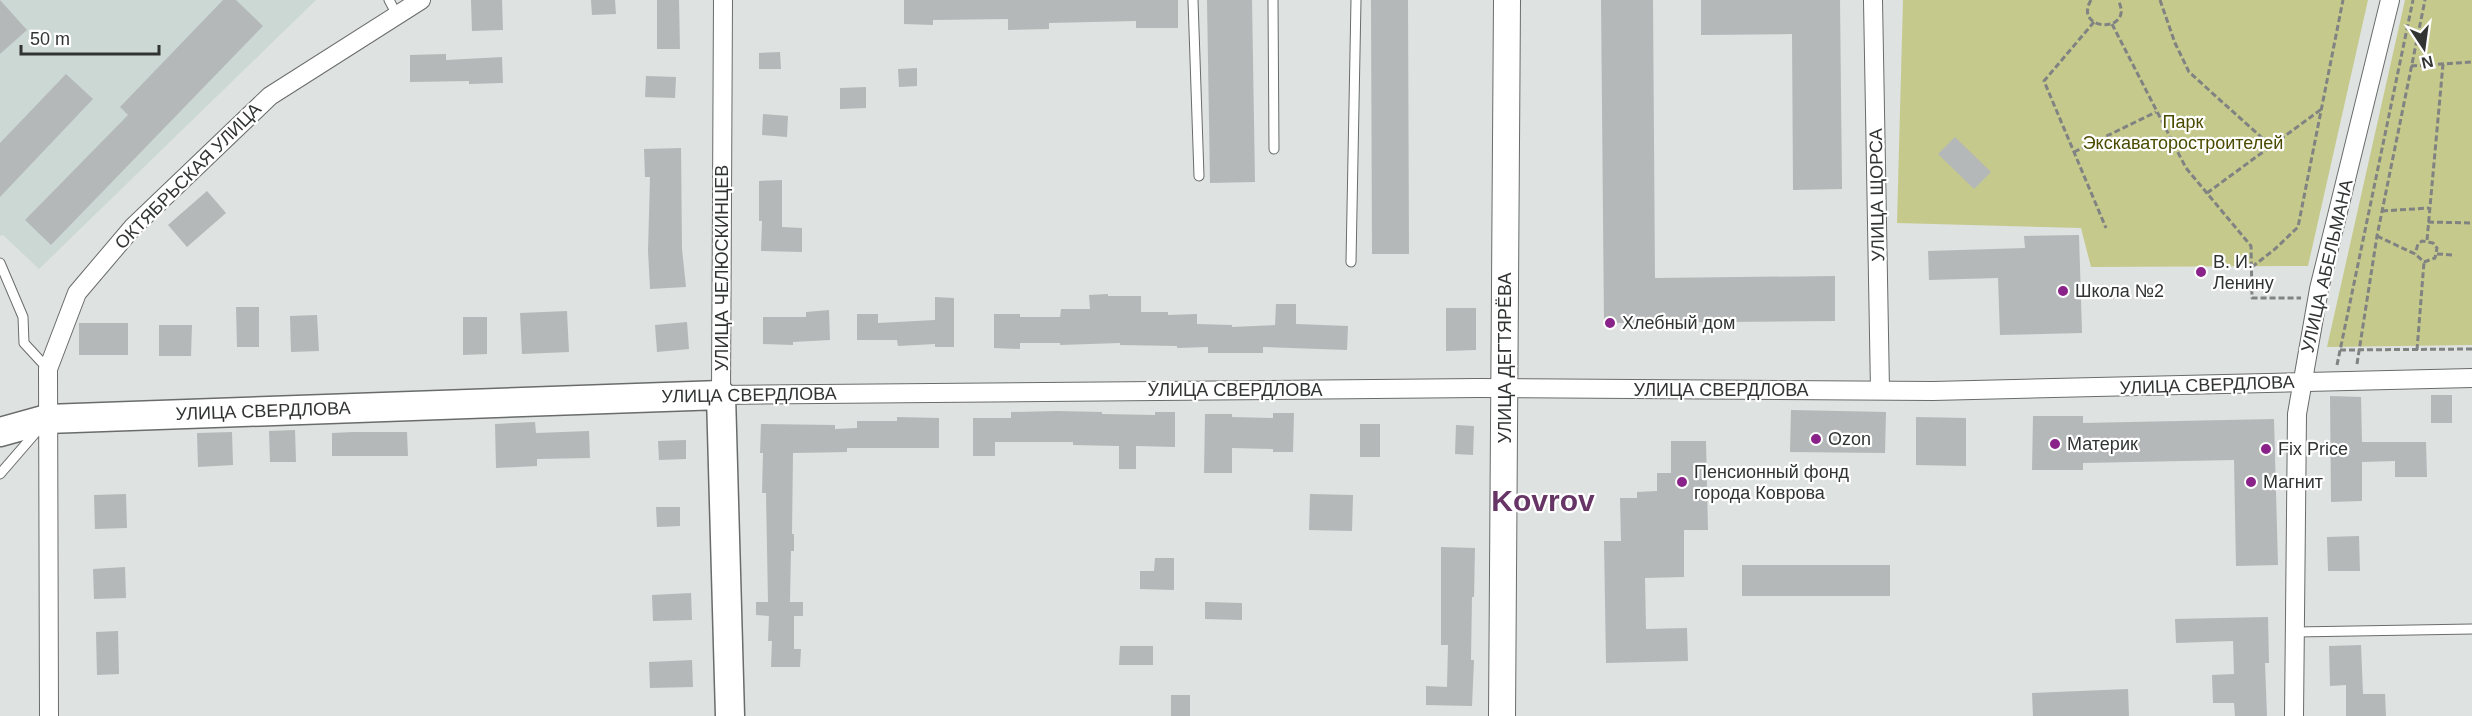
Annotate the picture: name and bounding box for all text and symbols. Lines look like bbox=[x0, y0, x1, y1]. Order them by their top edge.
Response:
scale bar bbox=[21, 18, 159, 56]
north arrow bbox=[2394, 18, 2454, 78]
text: 50 m bbox=[30, 29, 70, 49]
text: N bbox=[2420, 53, 2435, 72]
street label: ОКТЯБРЬСКАЯ УЛИЦА bbox=[111, 99, 265, 253]
park label: Парк Экскаваторостроителей bbox=[2083, 112, 2283, 153]
street label: УЛИЦА ЩОРСА bbox=[1866, 128, 1888, 262]
street label: УЛИЦА ЧЕЛЮСКИНЦЕВ bbox=[712, 165, 732, 371]
street label: УЛИЦА АБЕЛЬМАНА bbox=[2297, 178, 2357, 354]
place label: В. И. Ленину bbox=[2213, 252, 2274, 293]
marker: В. И. Ленину bbox=[2194, 265, 2208, 279]
street label: УЛИЦА ДЕГТЯРЁВА bbox=[1495, 273, 1515, 443]
place label: Школа №2 bbox=[2075, 281, 2164, 301]
marker: Школа №2 bbox=[2056, 284, 2070, 298]
place label: Хлебный дом bbox=[1622, 313, 1735, 333]
marker: Хлебный дом bbox=[1603, 316, 1617, 330]
street label: УЛИЦА СВЕРДЛОВА bbox=[2119, 372, 2295, 398]
street label: УЛИЦА СВЕРДЛОВА bbox=[1147, 380, 1323, 400]
street label: УЛИЦА СВЕРДЛОВА bbox=[1633, 380, 1809, 400]
street label: УЛИЦА СВЕРДЛОВА bbox=[661, 383, 837, 407]
street label: УЛИЦА СВЕРДЛОВА bbox=[175, 398, 351, 424]
place label: Ozon bbox=[1828, 429, 1871, 449]
marker: Ozon bbox=[1809, 432, 1823, 446]
place label: Материк bbox=[2067, 434, 2138, 454]
marker: Материк bbox=[2048, 437, 2062, 451]
place label: Fix Price bbox=[2278, 439, 2348, 459]
marker: Fix Price bbox=[2259, 442, 2273, 456]
place label: Пенсионный фонд города Коврова bbox=[1694, 462, 1850, 503]
place label: Магнит bbox=[2263, 472, 2323, 492]
marker: Пенсионный фонд города Коврова bbox=[1675, 475, 1689, 489]
marker: Магнит bbox=[2244, 475, 2258, 489]
district label: Kovrov bbox=[1491, 484, 1595, 517]

